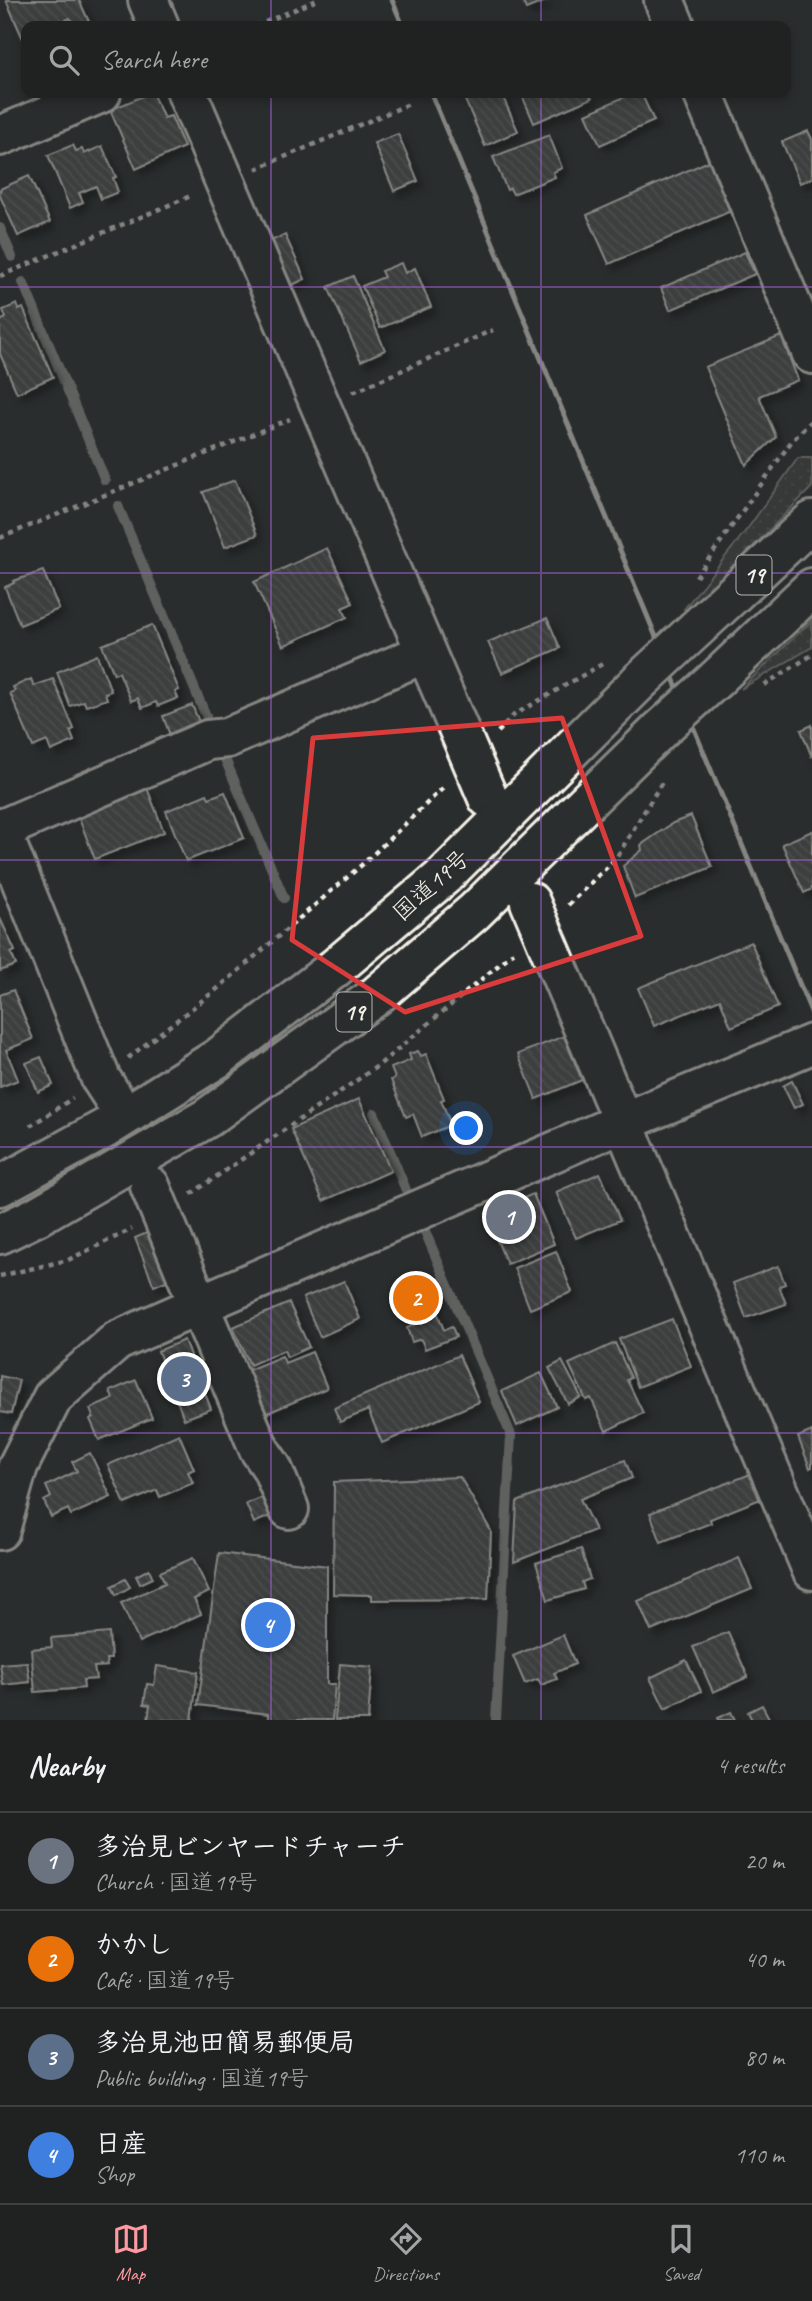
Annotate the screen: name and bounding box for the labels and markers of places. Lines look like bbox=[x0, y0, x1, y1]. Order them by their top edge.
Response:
pin: 1 bbox=[486, 1191, 532, 1243]
pin: 2 bbox=[393, 1272, 439, 1324]
pin: 3 bbox=[161, 1353, 207, 1405]
pin: 4 bbox=[245, 1599, 291, 1651]

